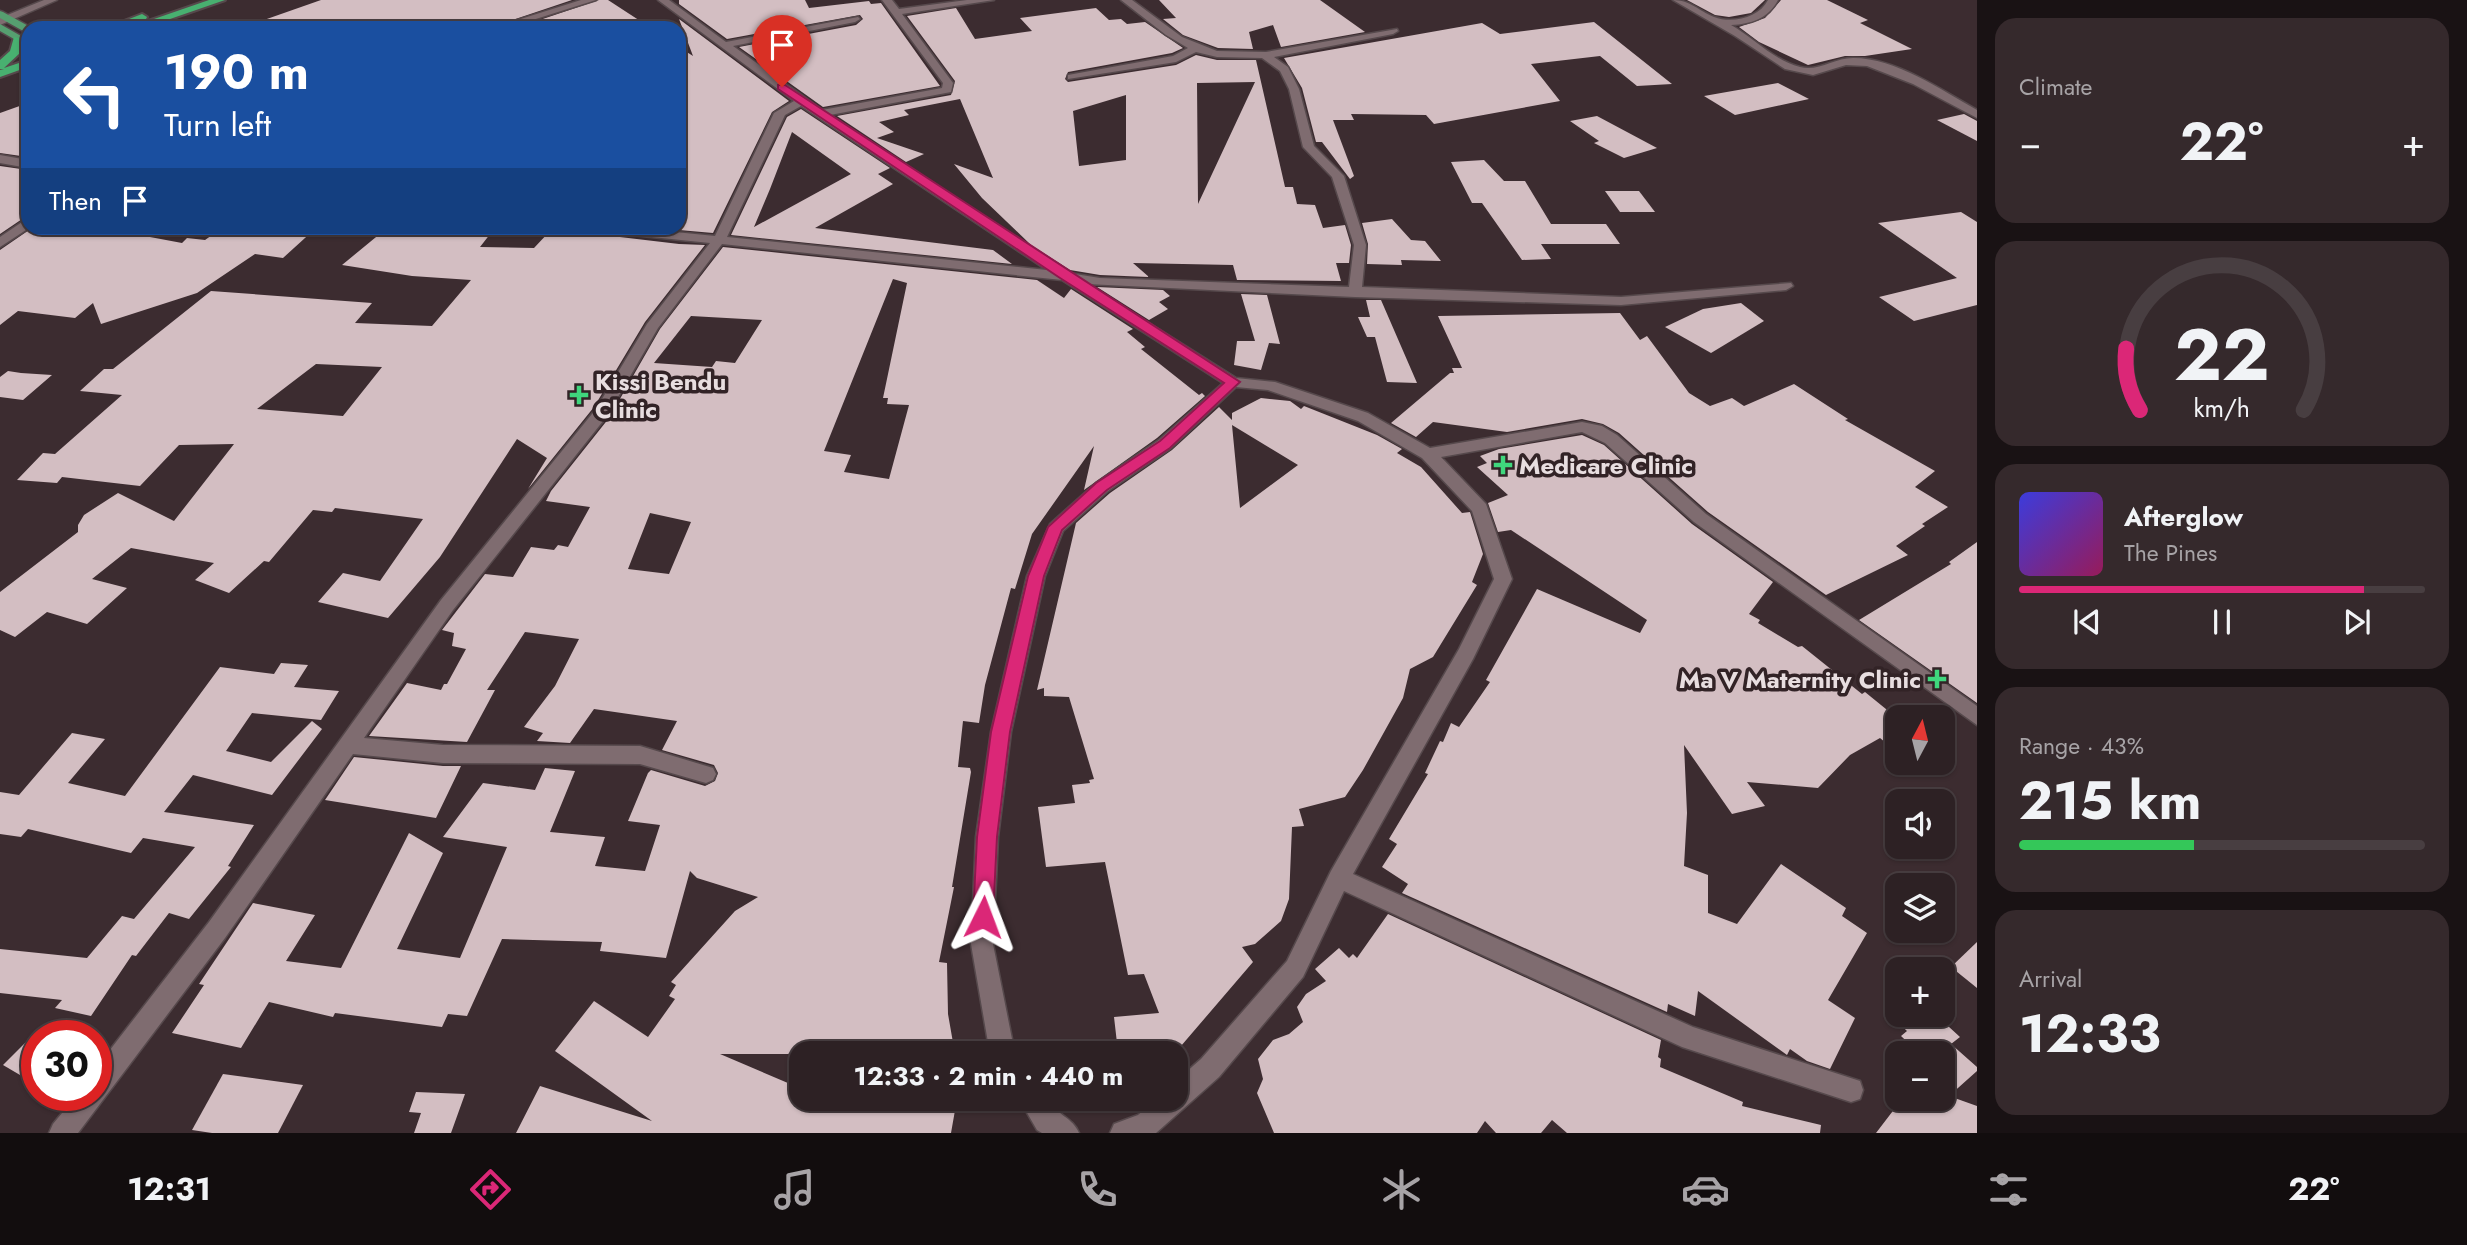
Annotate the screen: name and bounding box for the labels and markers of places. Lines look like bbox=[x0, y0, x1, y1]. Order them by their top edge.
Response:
pin bbox=[752, 15, 812, 87]
place label: Kissi Bendu Clinic bbox=[595, 364, 726, 427]
marker: Kissi Bendu Clinic bbox=[569, 385, 589, 405]
place label: Medicare Clinic bbox=[1519, 448, 1693, 483]
marker: Medicare Clinic bbox=[1493, 455, 1513, 475]
place label: Ma V Maternity Clinic bbox=[1679, 662, 1921, 697]
marker: Ma V Maternity Clinic bbox=[1927, 669, 1947, 689]

